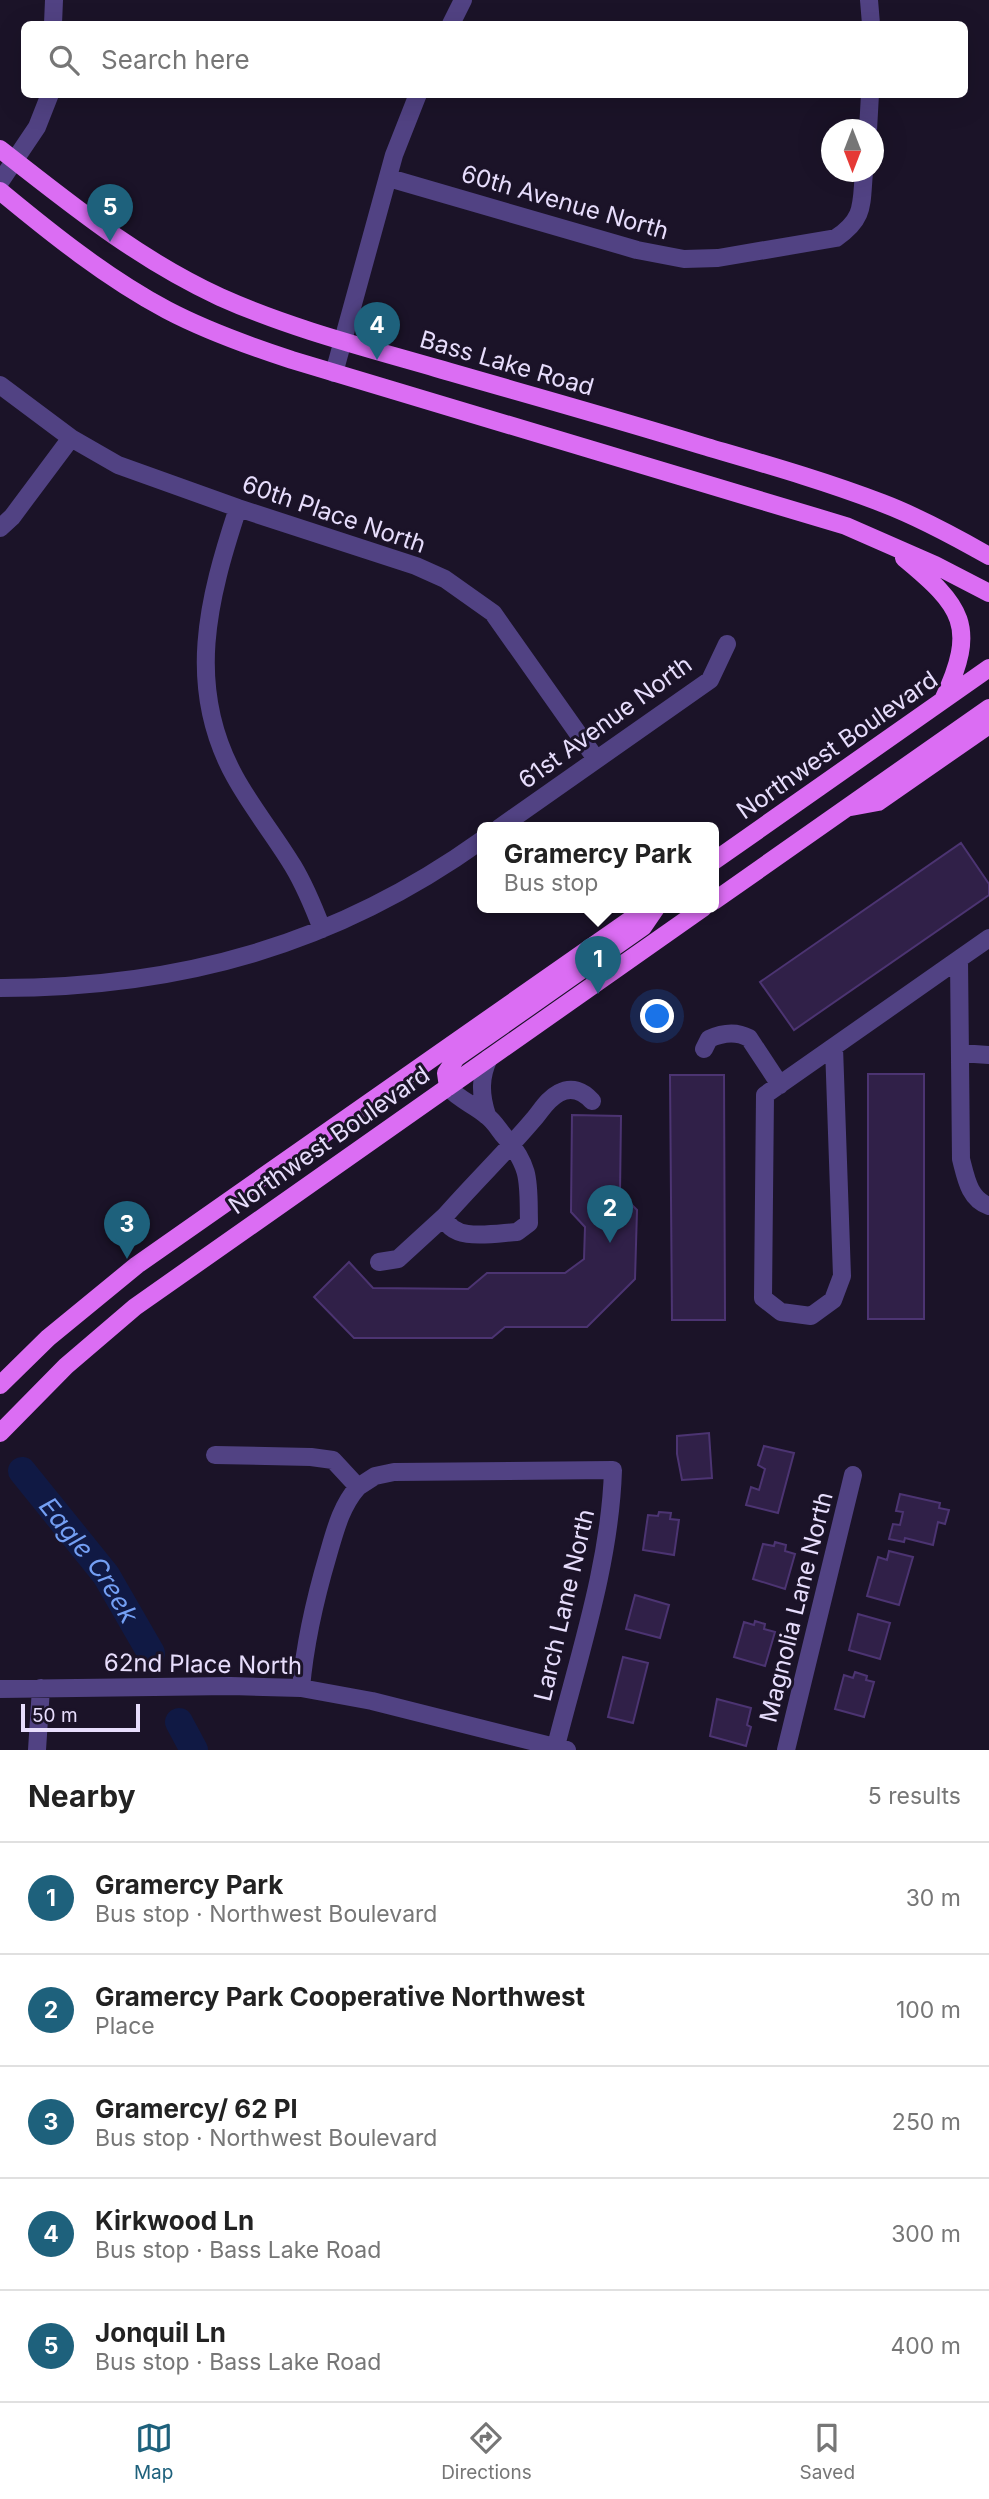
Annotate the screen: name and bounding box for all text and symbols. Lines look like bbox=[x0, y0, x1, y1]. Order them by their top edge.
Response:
search box bbox=[21, 21, 968, 98]
icon: search bbox=[45, 41, 83, 79]
text: Search here bbox=[101, 44, 250, 75]
north arrow bbox=[821, 119, 884, 182]
street label: 60th Avenue North bbox=[458, 159, 672, 245]
pin: 5 bbox=[87, 184, 133, 242]
pin: 4 bbox=[354, 302, 400, 360]
street label: Bass Lake Road bbox=[417, 324, 597, 402]
street label: 60th Place North bbox=[238, 469, 430, 559]
street label: 61st Avenue North bbox=[513, 649, 697, 795]
street label: Northwest Boulevard bbox=[731, 665, 943, 825]
popup bbox=[477, 822, 719, 913]
text: Gramercy Park bbox=[504, 838, 692, 869]
text: Bus stop bbox=[504, 869, 598, 897]
pin: 1 bbox=[575, 936, 621, 994]
your location bbox=[640, 999, 674, 1033]
street label: Northwest Boulevard bbox=[223, 1060, 435, 1220]
pin: 2 bbox=[587, 1185, 633, 1243]
pin: 3 bbox=[104, 1201, 150, 1259]
street label: Magnolia Lane North bbox=[753, 1489, 839, 1725]
water label: Eagle Creek bbox=[34, 1491, 146, 1629]
street label: Larch Lane North bbox=[528, 1506, 600, 1704]
street label: 62nd Place North bbox=[104, 1648, 302, 1680]
scale bar bbox=[21, 1701, 140, 1733]
text: 50 m bbox=[32, 1704, 78, 1727]
text: Nearby bbox=[28, 1778, 136, 1814]
text: 5 results bbox=[868, 1782, 961, 1810]
text: Gramercy Park bbox=[95, 1869, 283, 1900]
text: 1 bbox=[46, 1884, 56, 1912]
text: 30 m bbox=[906, 1884, 961, 1912]
text: Bus stop · Northwest Boulevard bbox=[95, 1900, 437, 1928]
text: Gramercy Park Cooperative Northwest bbox=[95, 1981, 585, 2012]
text: 2 bbox=[44, 1996, 58, 2024]
text: 100 m bbox=[896, 1996, 961, 2024]
text: Place bbox=[95, 2012, 155, 2040]
text: Gramercy/ 62 Pl bbox=[95, 2093, 298, 2124]
text: 3 bbox=[44, 2108, 58, 2136]
text: 250 m bbox=[892, 2108, 961, 2136]
text: Bus stop · Northwest Boulevard bbox=[95, 2124, 437, 2152]
text: Kirkwood Ln bbox=[95, 2205, 254, 2236]
text: 4 bbox=[43, 2220, 59, 2248]
text: 300 m bbox=[891, 2220, 961, 2248]
text: Bus stop · Bass Lake Road bbox=[95, 2236, 381, 2264]
text: Jonquil Ln bbox=[95, 2317, 226, 2348]
text: 5 bbox=[44, 2332, 58, 2360]
text: 400 m bbox=[891, 2332, 961, 2360]
text: Bus stop · Bass Lake Road bbox=[95, 2348, 381, 2376]
tab: Map bbox=[134, 2419, 173, 2484]
tab: Directions bbox=[441, 2419, 532, 2484]
tab: Saved bbox=[799, 2419, 855, 2484]

